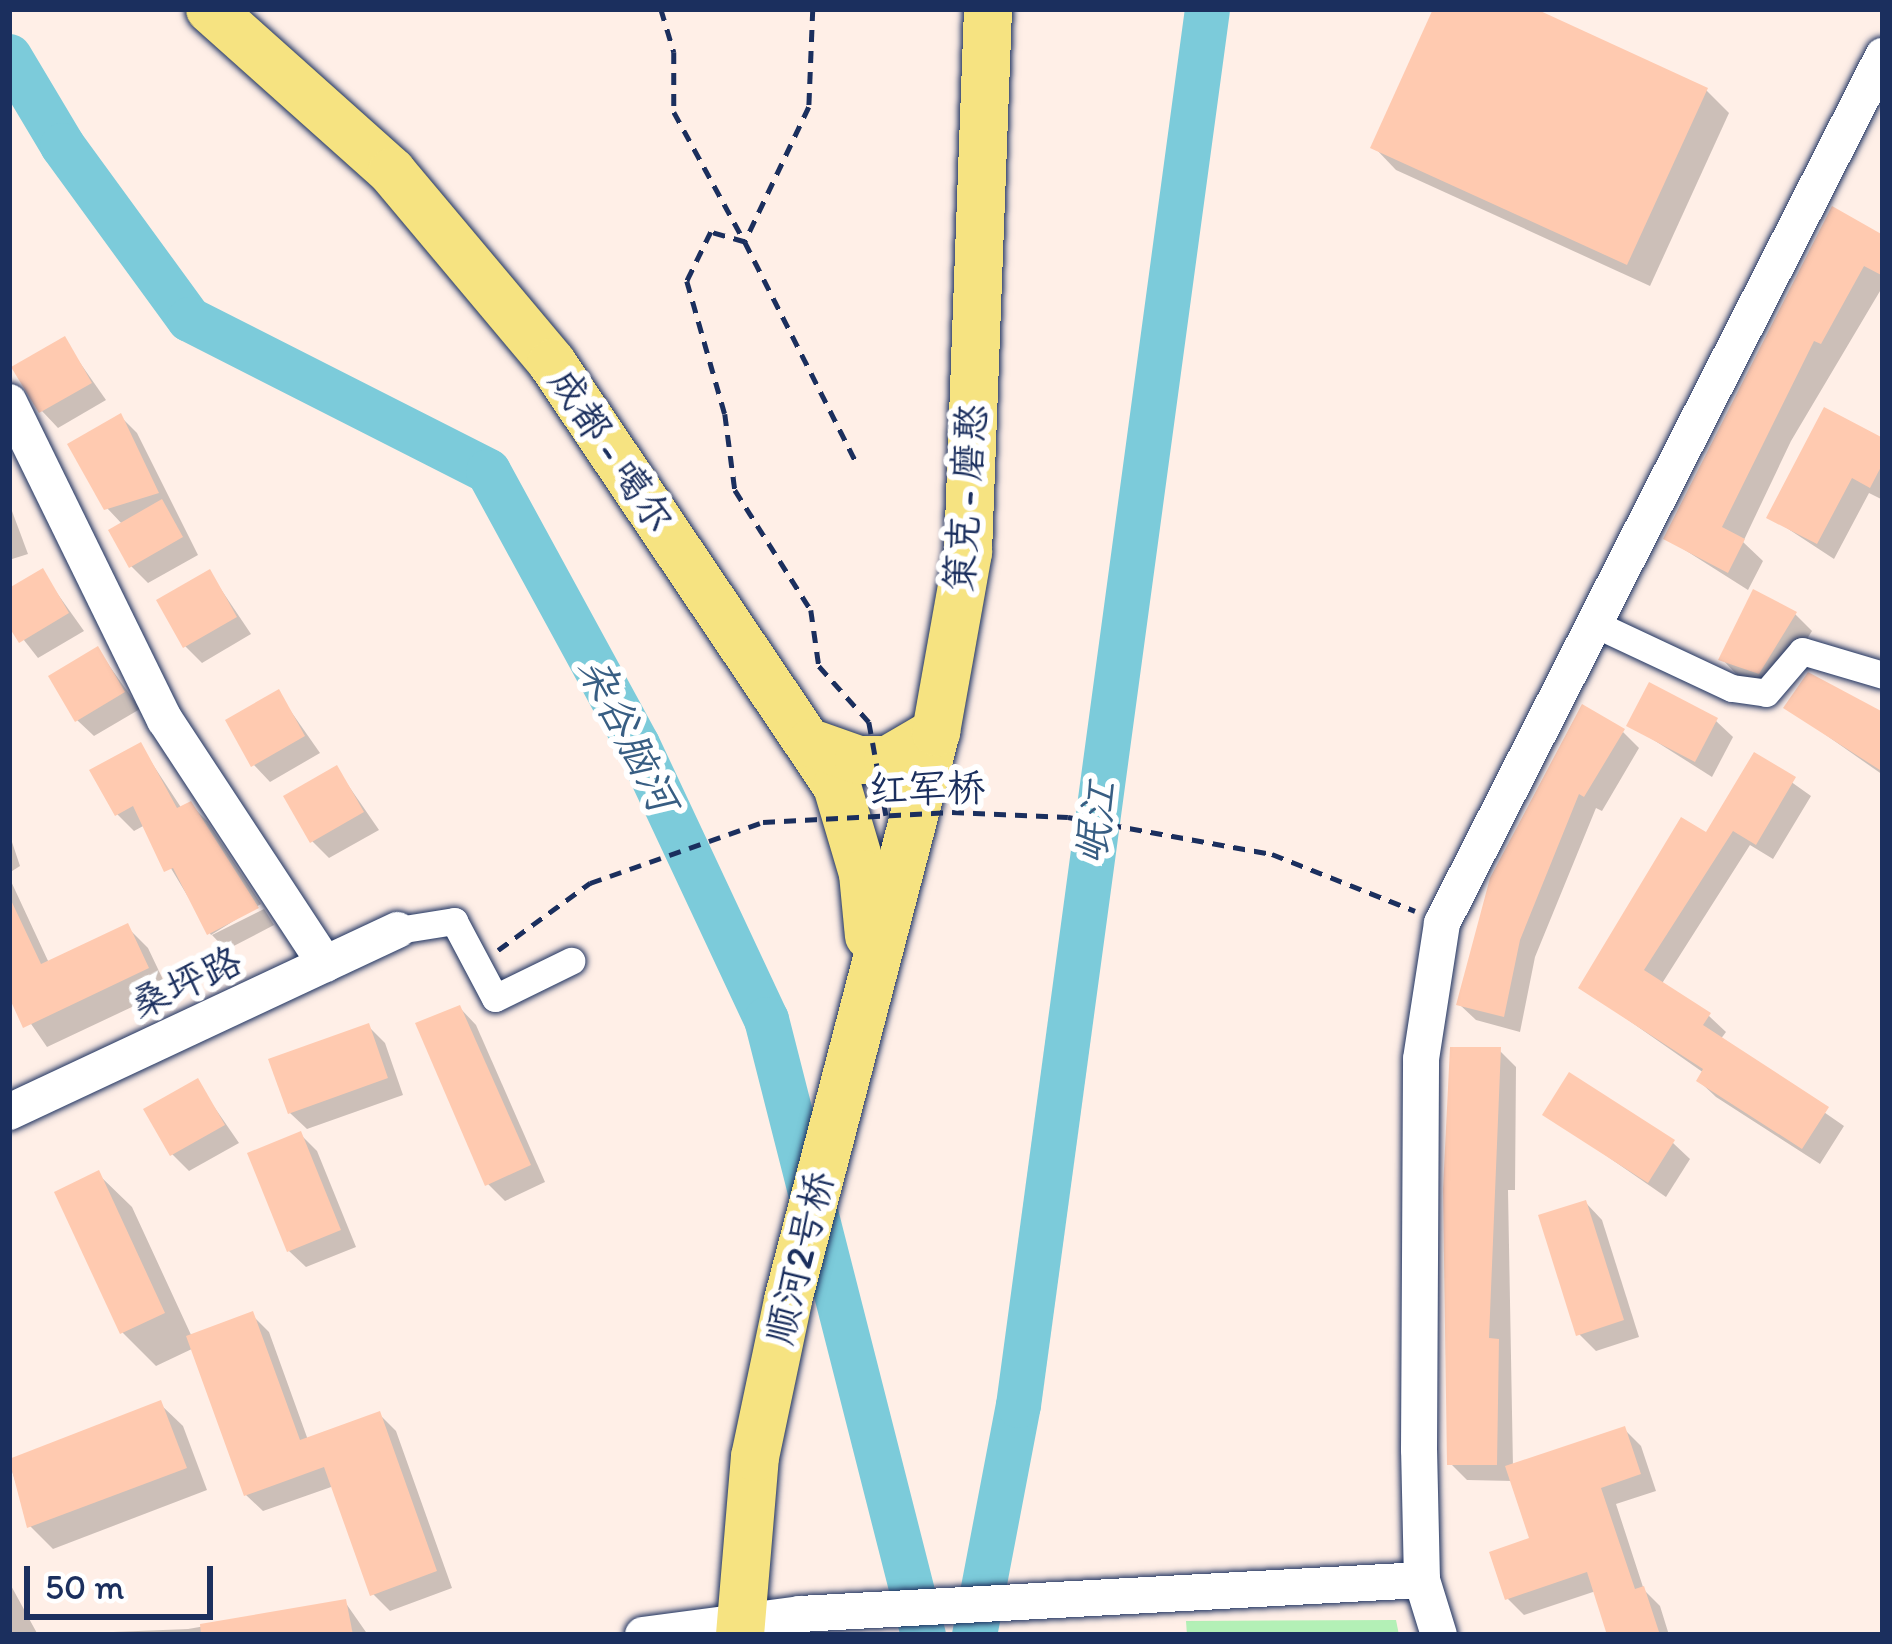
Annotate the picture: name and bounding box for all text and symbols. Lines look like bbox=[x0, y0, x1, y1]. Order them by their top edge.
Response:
street label: 成都 - 噶尔 bbox=[539, 359, 683, 543]
street label: 策克 - 磨憨 bbox=[936, 402, 996, 594]
water label: 杂谷脑河 bbox=[567, 648, 689, 820]
street label: 红军桥 bbox=[868, 765, 986, 813]
water label: 岷江 bbox=[1065, 778, 1127, 868]
street label: 桑坪路 bbox=[123, 937, 249, 1029]
street label: 顺河2号桥 bbox=[756, 1167, 844, 1349]
scale bar bbox=[30, 1542, 219, 1616]
text: 50 m bbox=[45, 1565, 124, 1608]

